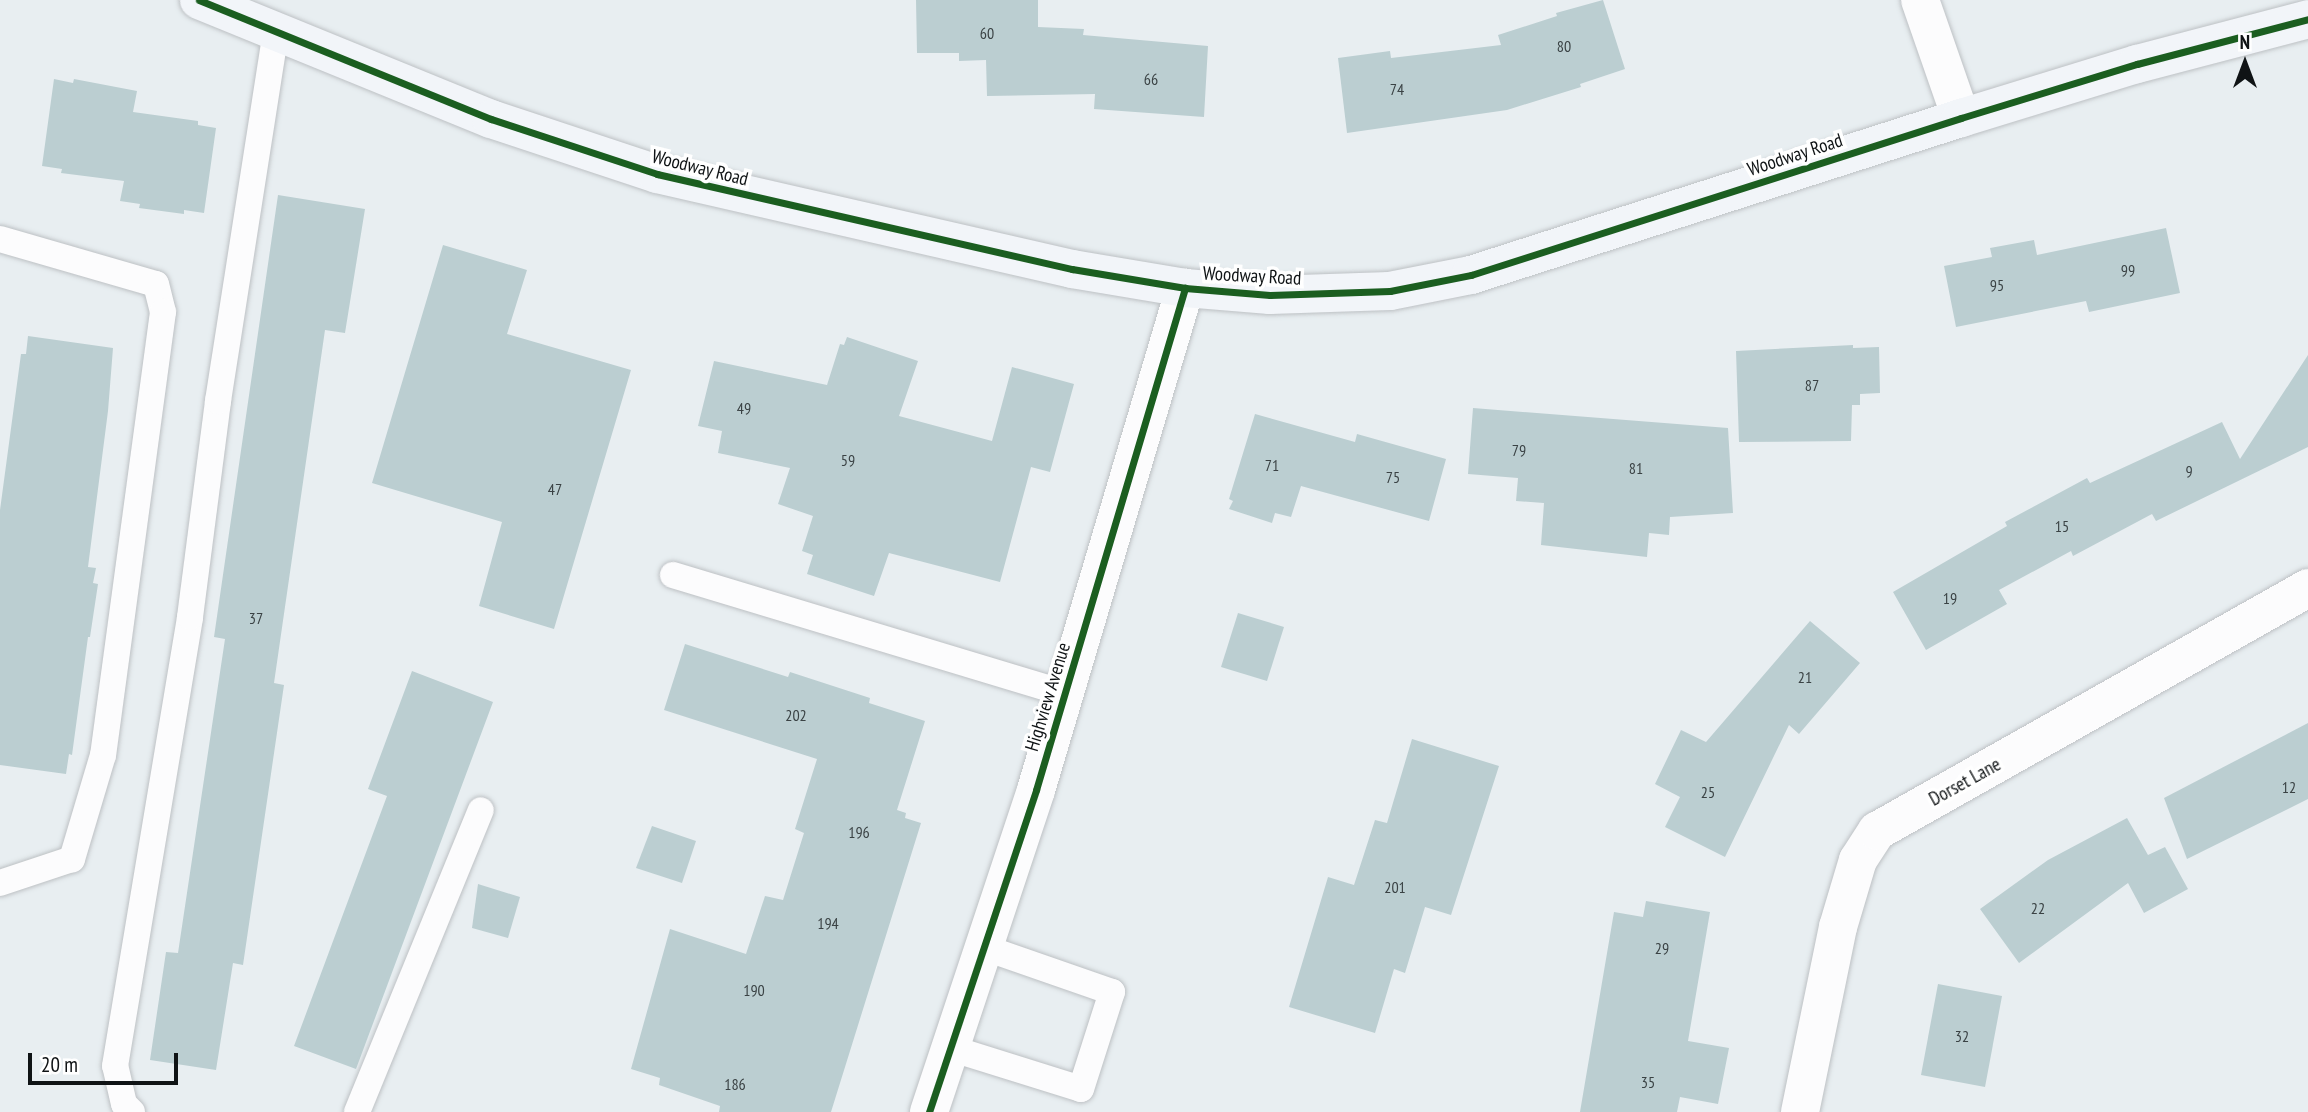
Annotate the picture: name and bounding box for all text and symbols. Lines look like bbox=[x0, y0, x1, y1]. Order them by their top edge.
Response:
house number: 60 bbox=[980, 23, 994, 43]
north arrow bbox=[2210, 28, 2280, 98]
text: N bbox=[2240, 30, 2250, 54]
house number: 80 bbox=[1557, 36, 1571, 56]
house number: 66 bbox=[1144, 69, 1158, 89]
house number: 74 bbox=[1390, 79, 1404, 99]
street label: Woodway Road bbox=[1744, 129, 1846, 181]
street label: Woodway Road bbox=[649, 145, 751, 191]
house number: 99 bbox=[2121, 260, 2135, 280]
street label: Woodway Road bbox=[1202, 262, 1302, 290]
house number: 95 bbox=[1990, 275, 2004, 295]
house number: 87 bbox=[1805, 375, 1819, 395]
house number: 49 bbox=[737, 398, 751, 418]
house number: 79 bbox=[1512, 440, 1526, 460]
house number: 59 bbox=[841, 450, 855, 470]
house number: 71 bbox=[1265, 455, 1279, 475]
house number: 81 bbox=[1629, 458, 1643, 478]
house number: 9 bbox=[2185, 461, 2193, 481]
house number: 75 bbox=[1386, 467, 1400, 487]
house number: 47 bbox=[548, 479, 562, 499]
house number: 15 bbox=[2055, 516, 2069, 536]
house number: 19 bbox=[1943, 588, 1957, 608]
house number: 37 bbox=[249, 608, 263, 628]
street label: Highview Avenue bbox=[1021, 639, 1075, 755]
house number: 21 bbox=[1798, 667, 1812, 687]
house number: 202 bbox=[785, 705, 807, 725]
street label: Dorset Lane bbox=[1925, 753, 2005, 811]
house number: 12 bbox=[2282, 777, 2296, 797]
house number: 25 bbox=[1701, 782, 1715, 802]
house number: 196 bbox=[848, 822, 870, 842]
house number: 201 bbox=[1384, 877, 1406, 897]
house number: 22 bbox=[2031, 898, 2045, 918]
house number: 194 bbox=[817, 913, 839, 933]
house number: 29 bbox=[1655, 938, 1669, 958]
house number: 190 bbox=[743, 980, 765, 1000]
house number: 32 bbox=[1955, 1026, 1969, 1046]
scale bar bbox=[32, 1038, 182, 1082]
text: 20 m bbox=[41, 1051, 78, 1078]
house number: 35 bbox=[1641, 1072, 1655, 1092]
house number: 186 bbox=[724, 1074, 746, 1094]

